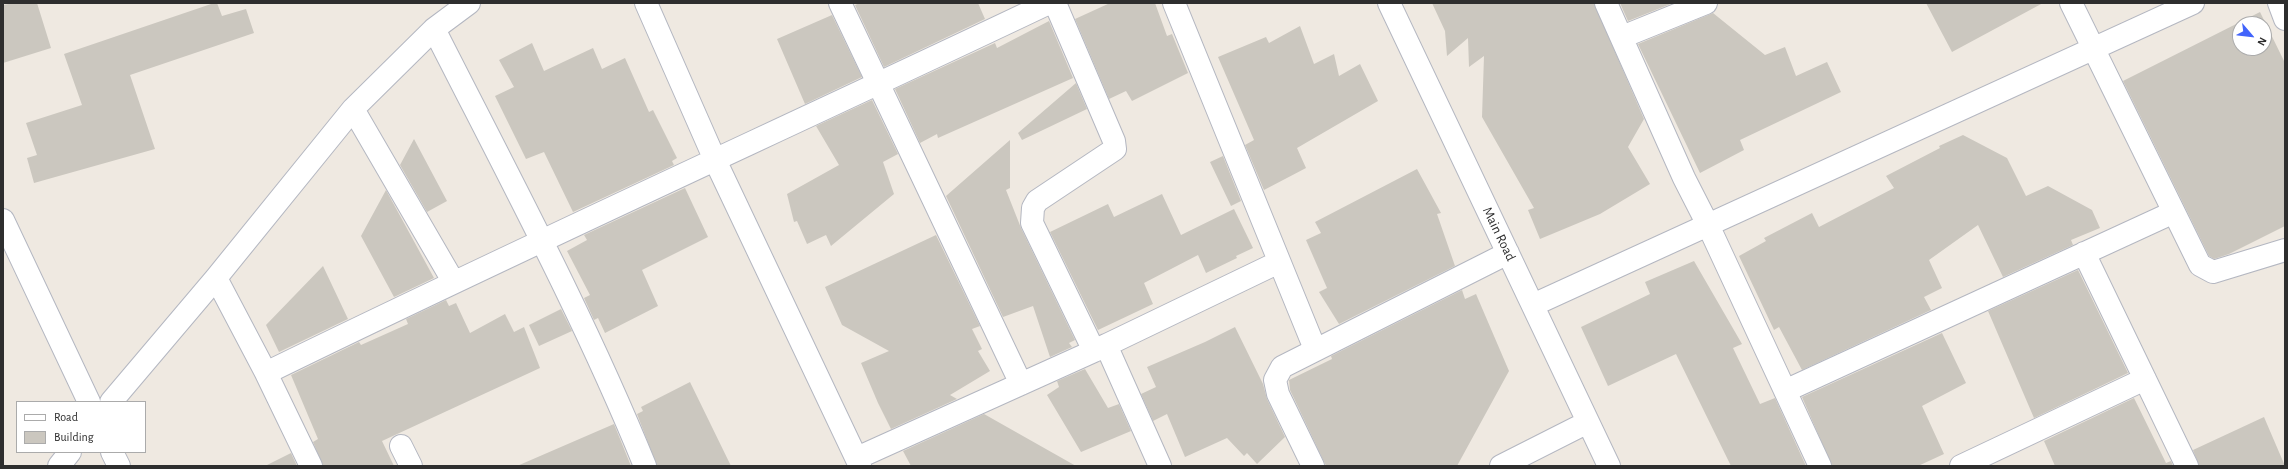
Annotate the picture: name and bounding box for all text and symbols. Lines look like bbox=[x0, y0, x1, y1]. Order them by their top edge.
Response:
north arrow bbox=[2232, 16, 2272, 56]
text: N bbox=[2256, 35, 2269, 47]
street label: Main Road bbox=[1479, 204, 1519, 264]
legend bbox=[16, 401, 146, 453]
text: Road bbox=[54, 411, 78, 423]
text: Building bbox=[54, 431, 94, 443]

